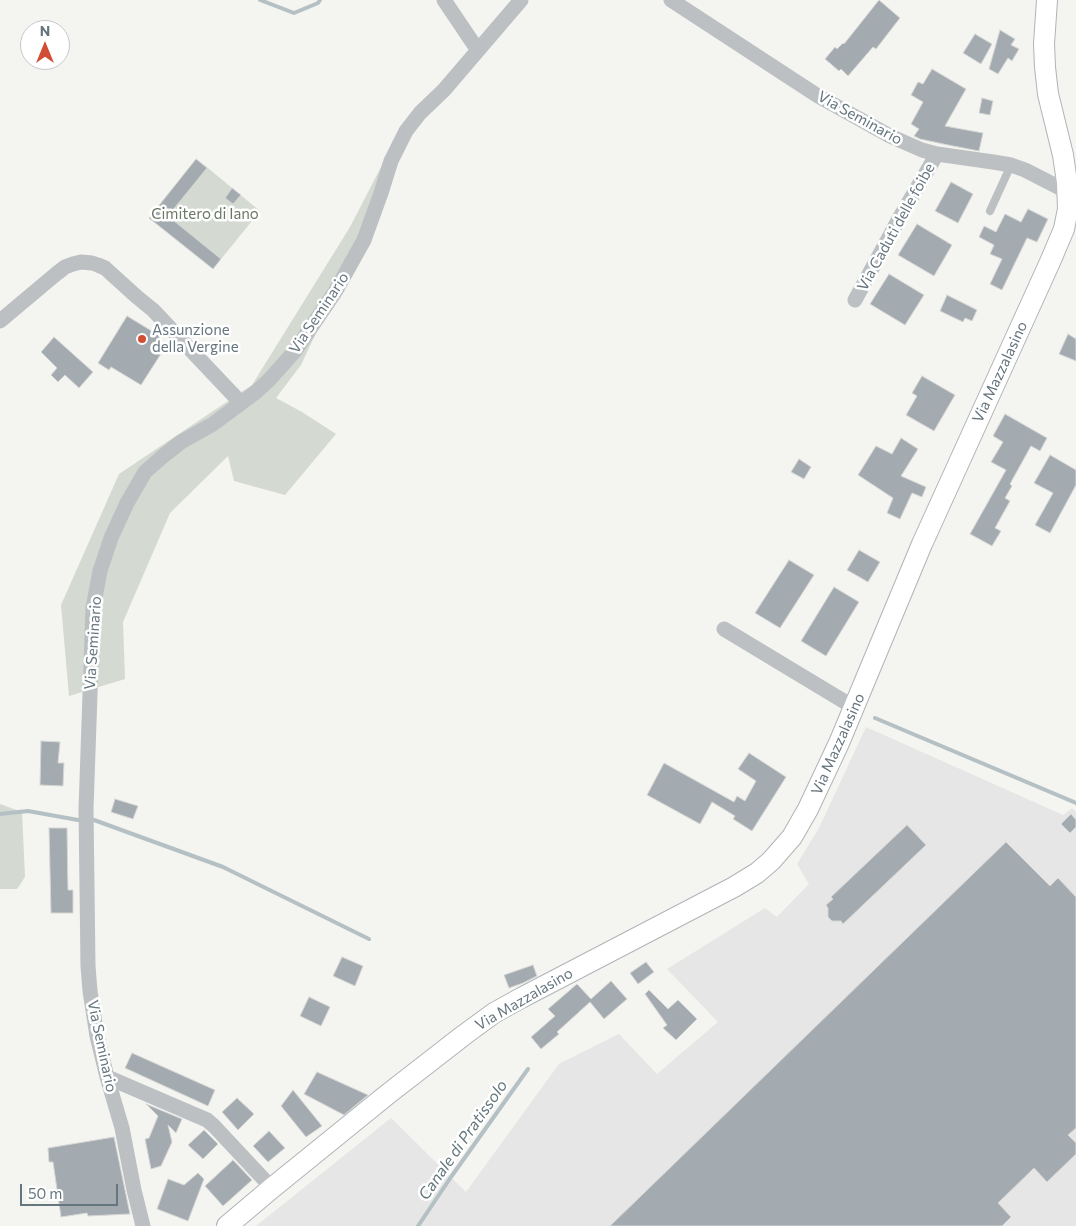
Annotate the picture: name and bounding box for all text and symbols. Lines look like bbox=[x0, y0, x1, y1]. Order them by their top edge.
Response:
north arrow bbox=[20, 20, 70, 70]
text: N bbox=[40, 22, 50, 39]
street label: Via Seminario bbox=[815, 87, 905, 149]
street label: Via Caduti delle foibe bbox=[853, 160, 939, 294]
park label: Cimitero di Iano bbox=[151, 205, 259, 223]
street label: Via Seminario bbox=[285, 269, 353, 357]
street label: Via Mazzalasino bbox=[969, 319, 1031, 425]
place label: Assunzione della Vergine bbox=[152, 321, 239, 356]
marker: Assunzione della Vergine bbox=[136, 333, 148, 345]
street label: Via Seminario bbox=[81, 596, 105, 690]
street label: Via Mazzalasino bbox=[807, 690, 869, 798]
street label: Via Mazzalasino bbox=[472, 964, 576, 1034]
street label: Via Seminario bbox=[83, 998, 121, 1094]
water label: Canale di Pratissolo bbox=[414, 1076, 512, 1204]
scale bar bbox=[22, 1174, 120, 1206]
text: 50 m bbox=[28, 1184, 62, 1202]

